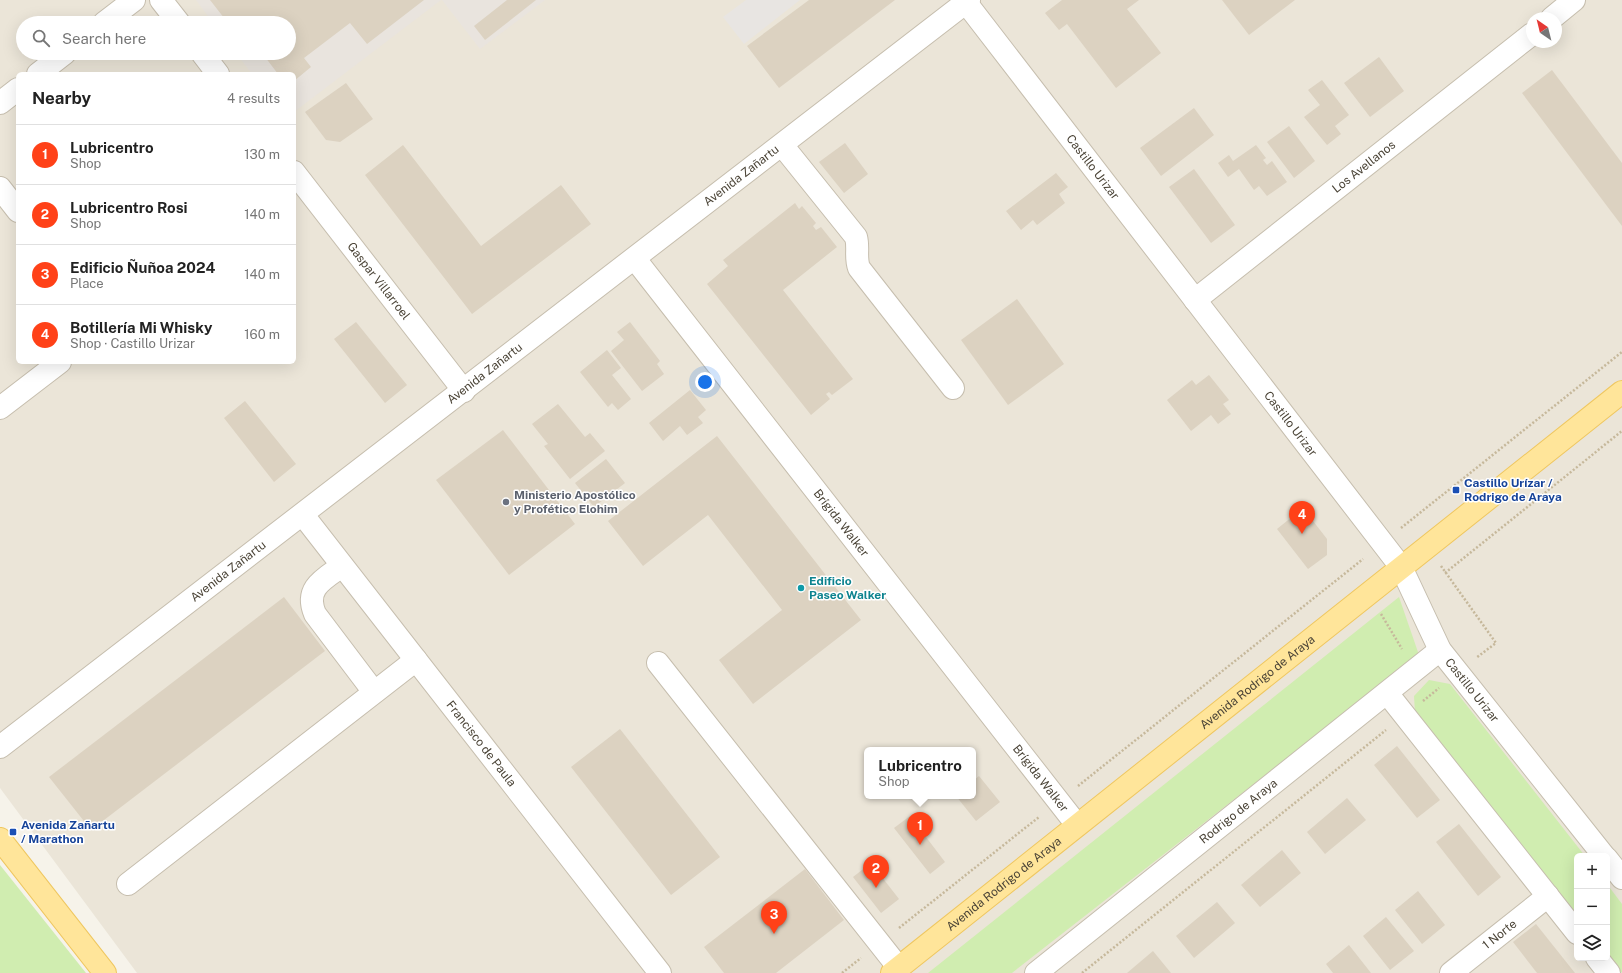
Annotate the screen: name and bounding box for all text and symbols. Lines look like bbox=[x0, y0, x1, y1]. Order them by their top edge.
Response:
north arrow bbox=[1526, 12, 1562, 48]
search box bbox=[16, 16, 296, 60]
icon: search bbox=[30, 27, 52, 49]
text: Search here bbox=[62, 30, 146, 47]
text: Nearby bbox=[32, 88, 91, 108]
text: 4 results bbox=[227, 91, 280, 106]
street label: Castillo Urizar bbox=[1063, 132, 1122, 203]
street label: Los Avellanos bbox=[1329, 138, 1398, 196]
text: Lubricentro bbox=[70, 139, 154, 156]
street label: Avenida Zañartu bbox=[701, 142, 782, 209]
text: 1 bbox=[42, 147, 48, 162]
text: 130 m bbox=[244, 147, 280, 162]
text: Shop bbox=[70, 156, 101, 171]
text: Lubricentro Rosi bbox=[70, 199, 188, 216]
text: 2 bbox=[41, 207, 49, 222]
text: 140 m bbox=[244, 207, 280, 222]
text: Shop bbox=[70, 216, 101, 231]
street label: Gaspar Villarroel bbox=[344, 240, 413, 323]
text: Edificio Ñuñoa 2024 bbox=[70, 259, 215, 276]
text: 3 bbox=[41, 267, 49, 282]
text: 140 m bbox=[244, 267, 280, 282]
text: Place bbox=[70, 276, 104, 291]
text: Botillería Mi Whisky bbox=[70, 319, 213, 336]
text: 4 bbox=[41, 327, 49, 342]
text: 160 m bbox=[244, 327, 280, 342]
text: Shop · Castillo Urizar bbox=[70, 336, 195, 351]
street label: Avenida Zañartu bbox=[444, 340, 525, 407]
your location bbox=[695, 372, 715, 392]
street label: Castillo Urizar bbox=[1261, 389, 1320, 459]
place label: Castillo Urízar / Rodrigo de Araya bbox=[1464, 476, 1562, 504]
marker: Castillo Urízar / Rodrigo de Araya bbox=[1451, 485, 1461, 495]
street label: Brígida Walker bbox=[811, 487, 872, 560]
place label: Ministerio Apostólico y Profético Elohim bbox=[514, 488, 636, 516]
marker: Ministerio Apostólico y Profético Elohim bbox=[501, 497, 511, 507]
pin: 4 bbox=[1289, 501, 1315, 534]
street label: Avenida Zañartu bbox=[188, 538, 269, 605]
place label: Edificio Paseo Walker bbox=[809, 574, 886, 602]
marker: Edificio Paseo Walker bbox=[796, 583, 806, 593]
street label: Avenida Rodrigo de Araya bbox=[1197, 632, 1318, 732]
street label: Castillo Urizar bbox=[1442, 655, 1502, 725]
street label: Francisco de Paula bbox=[444, 698, 519, 789]
street label: Brígida Walker bbox=[1010, 742, 1071, 815]
popup bbox=[864, 747, 976, 799]
text: Lubricentro bbox=[878, 757, 962, 774]
text: Shop bbox=[878, 774, 910, 789]
street label: Rodrigo de Araya bbox=[1197, 776, 1280, 847]
pin: 1 bbox=[907, 812, 933, 845]
place label: Avenida Zañartu / Marathon bbox=[21, 818, 115, 846]
marker: Avenida Zañartu / Marathon bbox=[8, 827, 18, 837]
street label: Avenida Rodrigo de Araya bbox=[944, 834, 1064, 934]
map controls bbox=[1574, 853, 1610, 961]
button: + bbox=[1574, 853, 1610, 889]
pin: 2 bbox=[863, 855, 889, 888]
button: − bbox=[1574, 889, 1610, 925]
pin: 3 bbox=[761, 901, 787, 934]
street label: 1 Norte bbox=[1480, 917, 1520, 952]
button: layers bbox=[1574, 925, 1610, 961]

